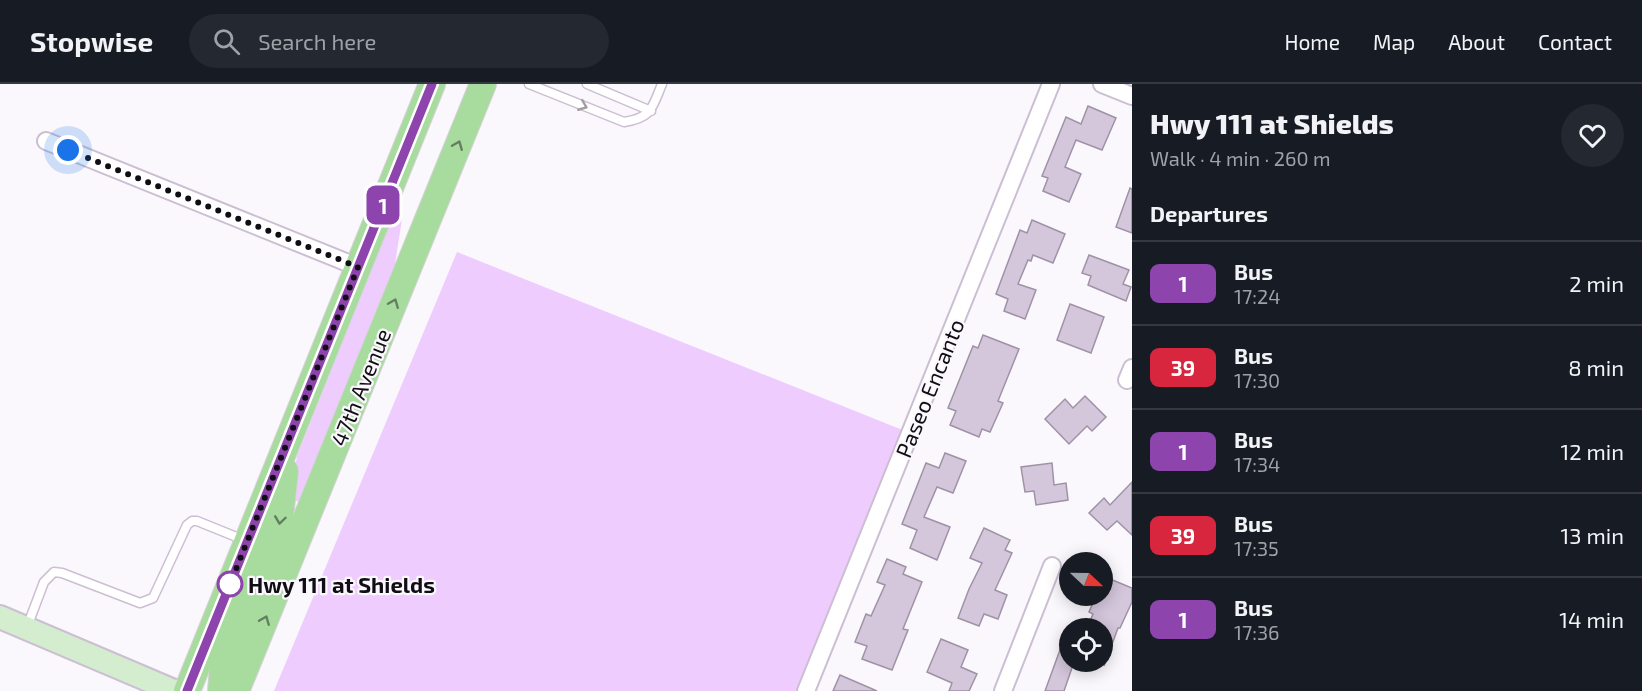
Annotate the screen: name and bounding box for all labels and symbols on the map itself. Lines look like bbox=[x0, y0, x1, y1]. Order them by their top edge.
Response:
one-way arrow bbox=[577, 99, 588, 111]
your location bbox=[53, 135, 83, 165]
one-way arrow bbox=[451, 140, 463, 151]
line badge: 1 bbox=[364, 186, 403, 224]
one-way arrow bbox=[387, 298, 399, 309]
street label: Paseo Encanto bbox=[889, 315, 969, 461]
street label: 47th Avenue bbox=[325, 325, 395, 449]
one-way arrow bbox=[274, 515, 286, 524]
north arrow bbox=[1059, 552, 1113, 606]
marker: Hwy 111 at Shields bbox=[217, 571, 243, 597]
place label: Hwy 111 at Shields bbox=[248, 571, 435, 598]
one-way arrow bbox=[258, 615, 270, 626]

